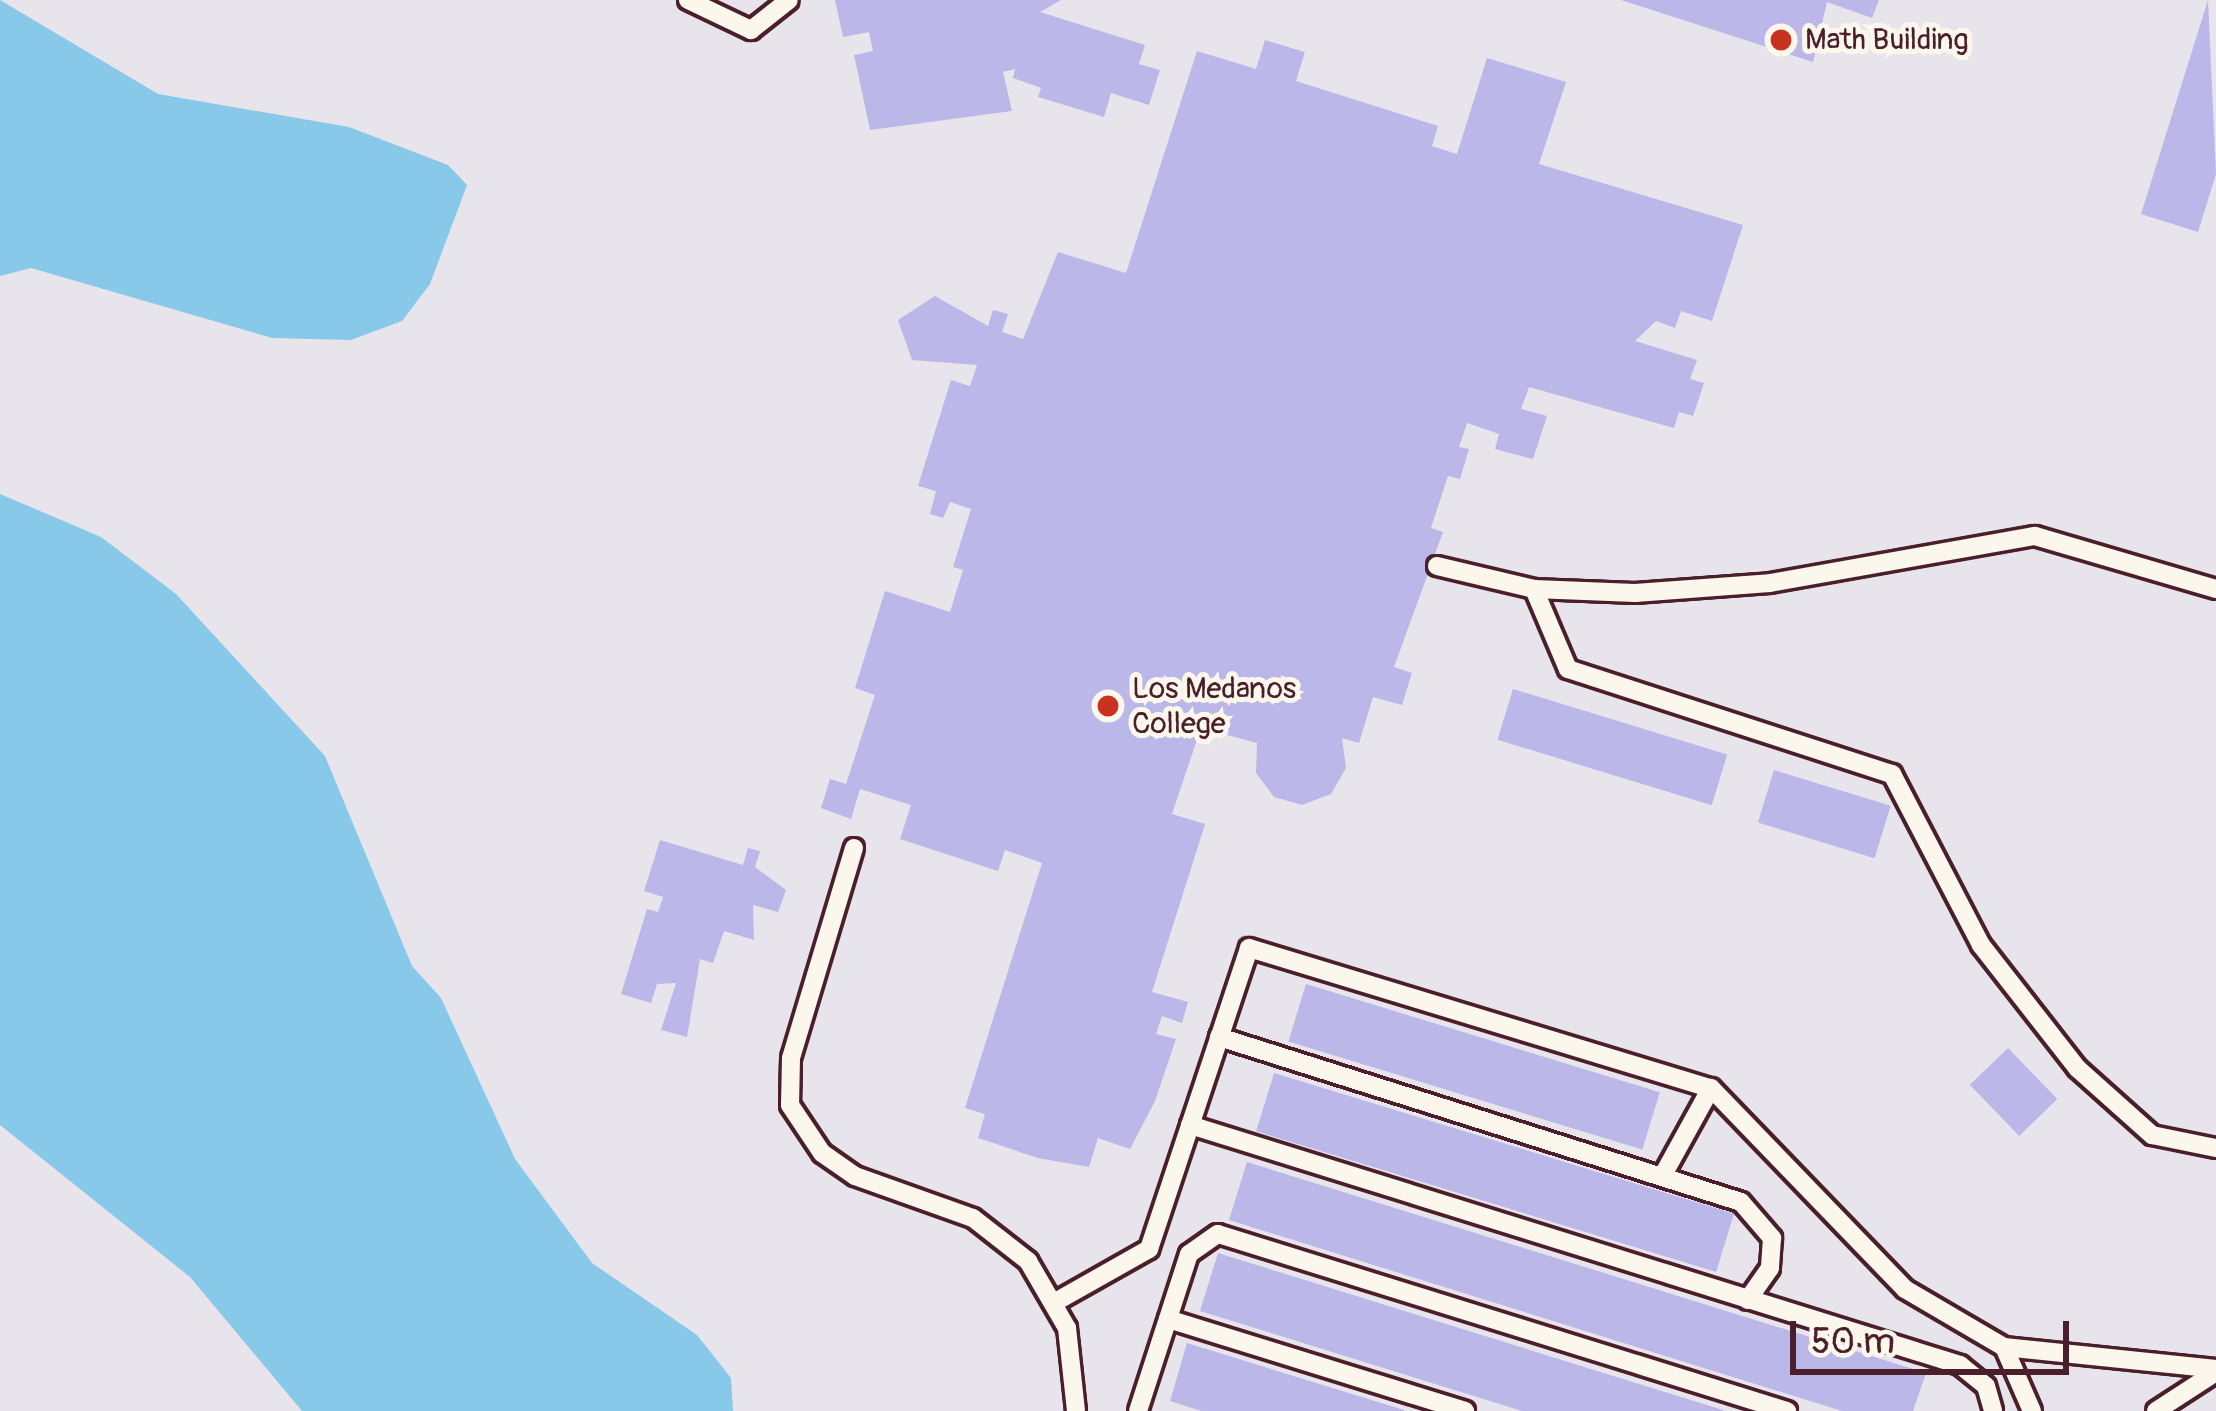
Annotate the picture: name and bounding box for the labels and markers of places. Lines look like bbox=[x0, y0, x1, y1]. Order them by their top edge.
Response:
place label: Math Building bbox=[1805, 22, 1969, 58]
marker: Math Building bbox=[1768, 27, 1794, 53]
place label: Los Medanos College bbox=[1132, 671, 1296, 742]
marker: Los Medanos College bbox=[1095, 693, 1121, 719]

